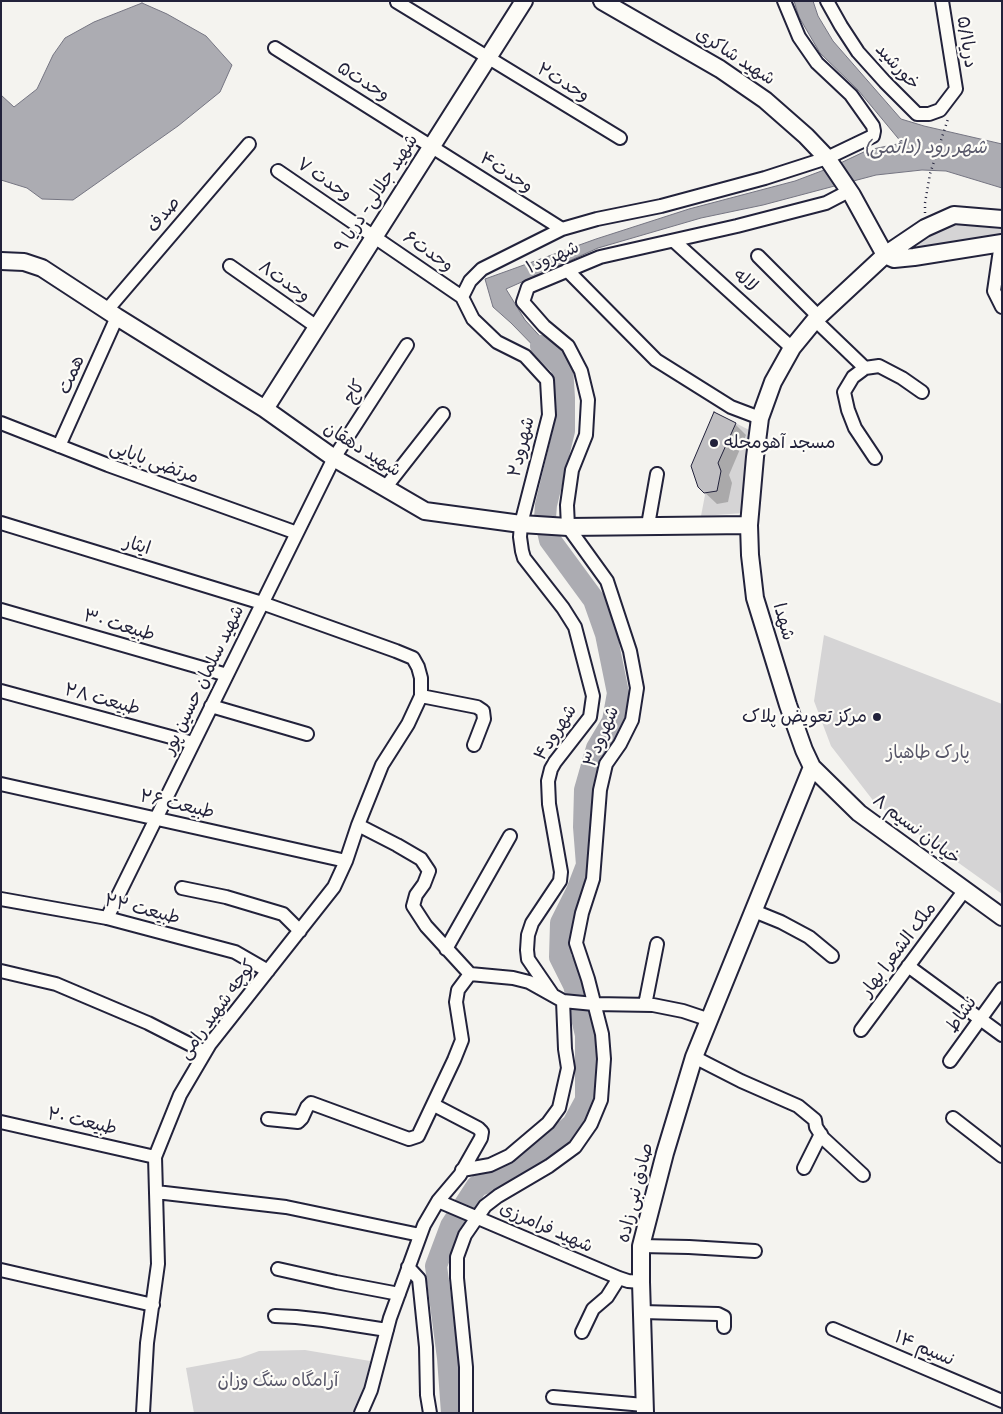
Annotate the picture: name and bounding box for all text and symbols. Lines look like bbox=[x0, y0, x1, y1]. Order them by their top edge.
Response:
street label: دریا۵/۱ bbox=[951, 14, 981, 70]
street label: شهید شاکری bbox=[691, 23, 779, 91]
street label: خورشید bbox=[870, 39, 924, 95]
street label: وحدت۵ bbox=[333, 57, 393, 107]
street label: وحدت۲ bbox=[533, 59, 593, 107]
street label: شهید جلالی- دریا ۹ bbox=[331, 131, 423, 257]
water label: شهر رود (دائمی) bbox=[863, 137, 987, 159]
street label: وحدت۴ bbox=[475, 148, 537, 198]
street label: وحدت ۷ bbox=[292, 154, 356, 206]
street label: صدف bbox=[143, 193, 185, 237]
street label: وحدت۶ bbox=[399, 227, 457, 277]
street label: شهرود۱ bbox=[523, 237, 583, 279]
street label: وحدت۸ bbox=[254, 256, 314, 308]
street label: لاله bbox=[728, 265, 762, 297]
street label: همت bbox=[54, 352, 90, 398]
street label: کاج bbox=[340, 376, 370, 408]
street label: شهرود۲ bbox=[504, 415, 540, 479]
street label: شهید دهقان bbox=[319, 418, 405, 482]
place label: مسجد آهومحله bbox=[724, 432, 835, 454]
street label: مرتضی بابایی bbox=[107, 437, 201, 489]
marker: مسجد آهومحله bbox=[708, 437, 720, 449]
street label: ایثار bbox=[121, 532, 153, 560]
street label: شهدا bbox=[767, 601, 799, 643]
street label: شهید سلمان حسین پور bbox=[159, 602, 249, 758]
street label: طبیعت ۳۰ bbox=[81, 606, 157, 646]
street label: طبیعت ۲۸ bbox=[62, 680, 142, 720]
street label: شهرود۴ bbox=[530, 701, 582, 765]
street label: شهرود۳ bbox=[580, 703, 624, 771]
place label: مرکز تعویض پلاک bbox=[742, 706, 867, 728]
marker: مرکز تعویض پلاک bbox=[871, 711, 883, 723]
park label: پارک طاهباز bbox=[886, 742, 970, 764]
street label: طبیعت ۲۶ bbox=[138, 786, 216, 824]
street label: خیابان نسیم ۸ bbox=[868, 790, 964, 870]
street label: طبیعت ۲۲ bbox=[102, 890, 182, 930]
street label: ملک الشعرا بهار bbox=[857, 899, 941, 1001]
street label: کوچه شهید رامی bbox=[175, 956, 261, 1064]
street label: نشاط bbox=[942, 993, 982, 1037]
street label: طبیعت ۲۰ bbox=[45, 1104, 119, 1140]
street label: صادق نبی زاده bbox=[613, 1141, 659, 1245]
street label: شهید فرامرزی bbox=[496, 1198, 596, 1258]
street label: نسیم ۱۴ bbox=[891, 1327, 957, 1371]
park label: آرامگاه سنگ وزان bbox=[217, 1370, 339, 1392]

